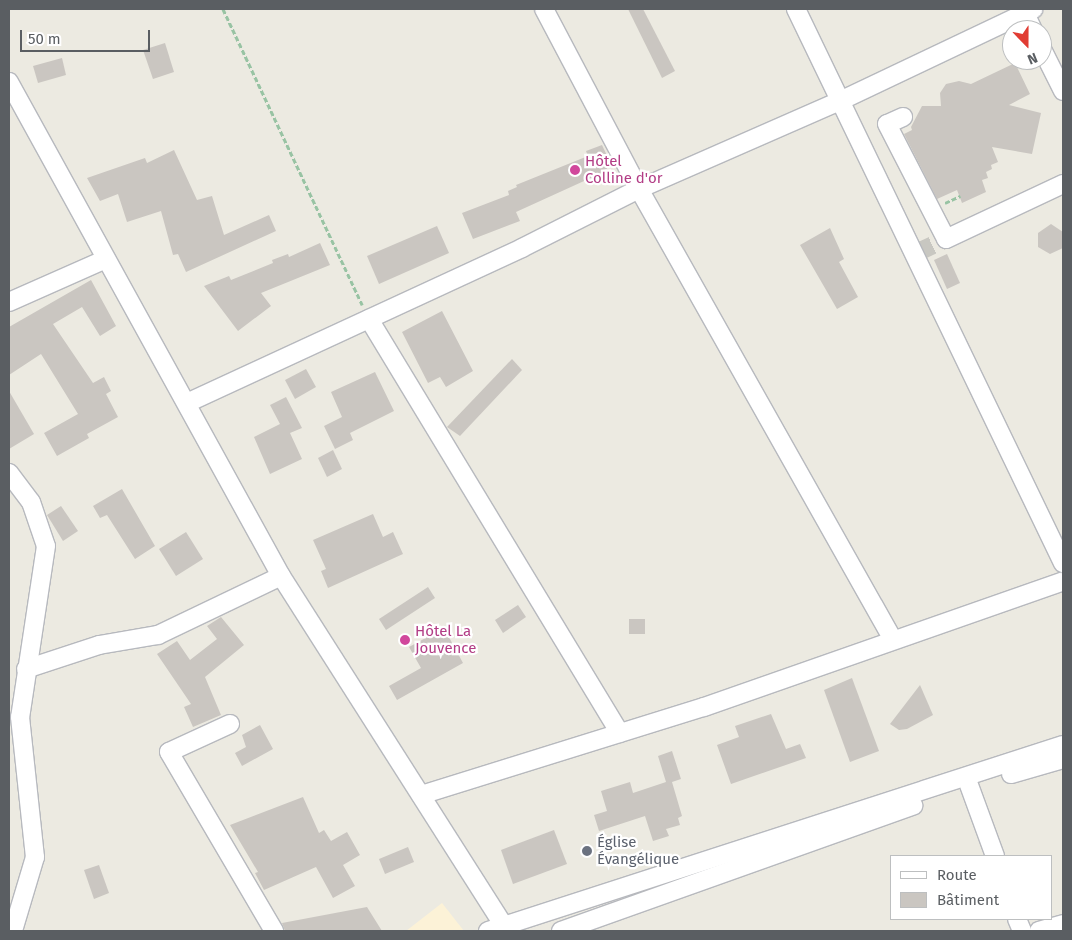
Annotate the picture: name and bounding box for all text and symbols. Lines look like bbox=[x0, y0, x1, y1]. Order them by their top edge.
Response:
scale bar bbox=[22, 20, 152, 52]
north arrow bbox=[1002, 20, 1052, 70]
text: 50 m bbox=[28, 30, 61, 48]
text: N bbox=[1025, 49, 1040, 68]
place label: Hôtel Colline d'or bbox=[585, 152, 662, 187]
marker: Hôtel Colline d'or bbox=[569, 164, 581, 176]
place label: Hôtel La Jouvence bbox=[415, 622, 476, 657]
marker: Hôtel La Jouvence bbox=[399, 634, 411, 646]
place label: Église Évangélique bbox=[597, 833, 679, 868]
marker: Église Évangélique bbox=[581, 845, 593, 857]
legend bbox=[890, 855, 1052, 920]
text: Route bbox=[937, 866, 977, 884]
text: Bâtiment bbox=[937, 891, 999, 909]

